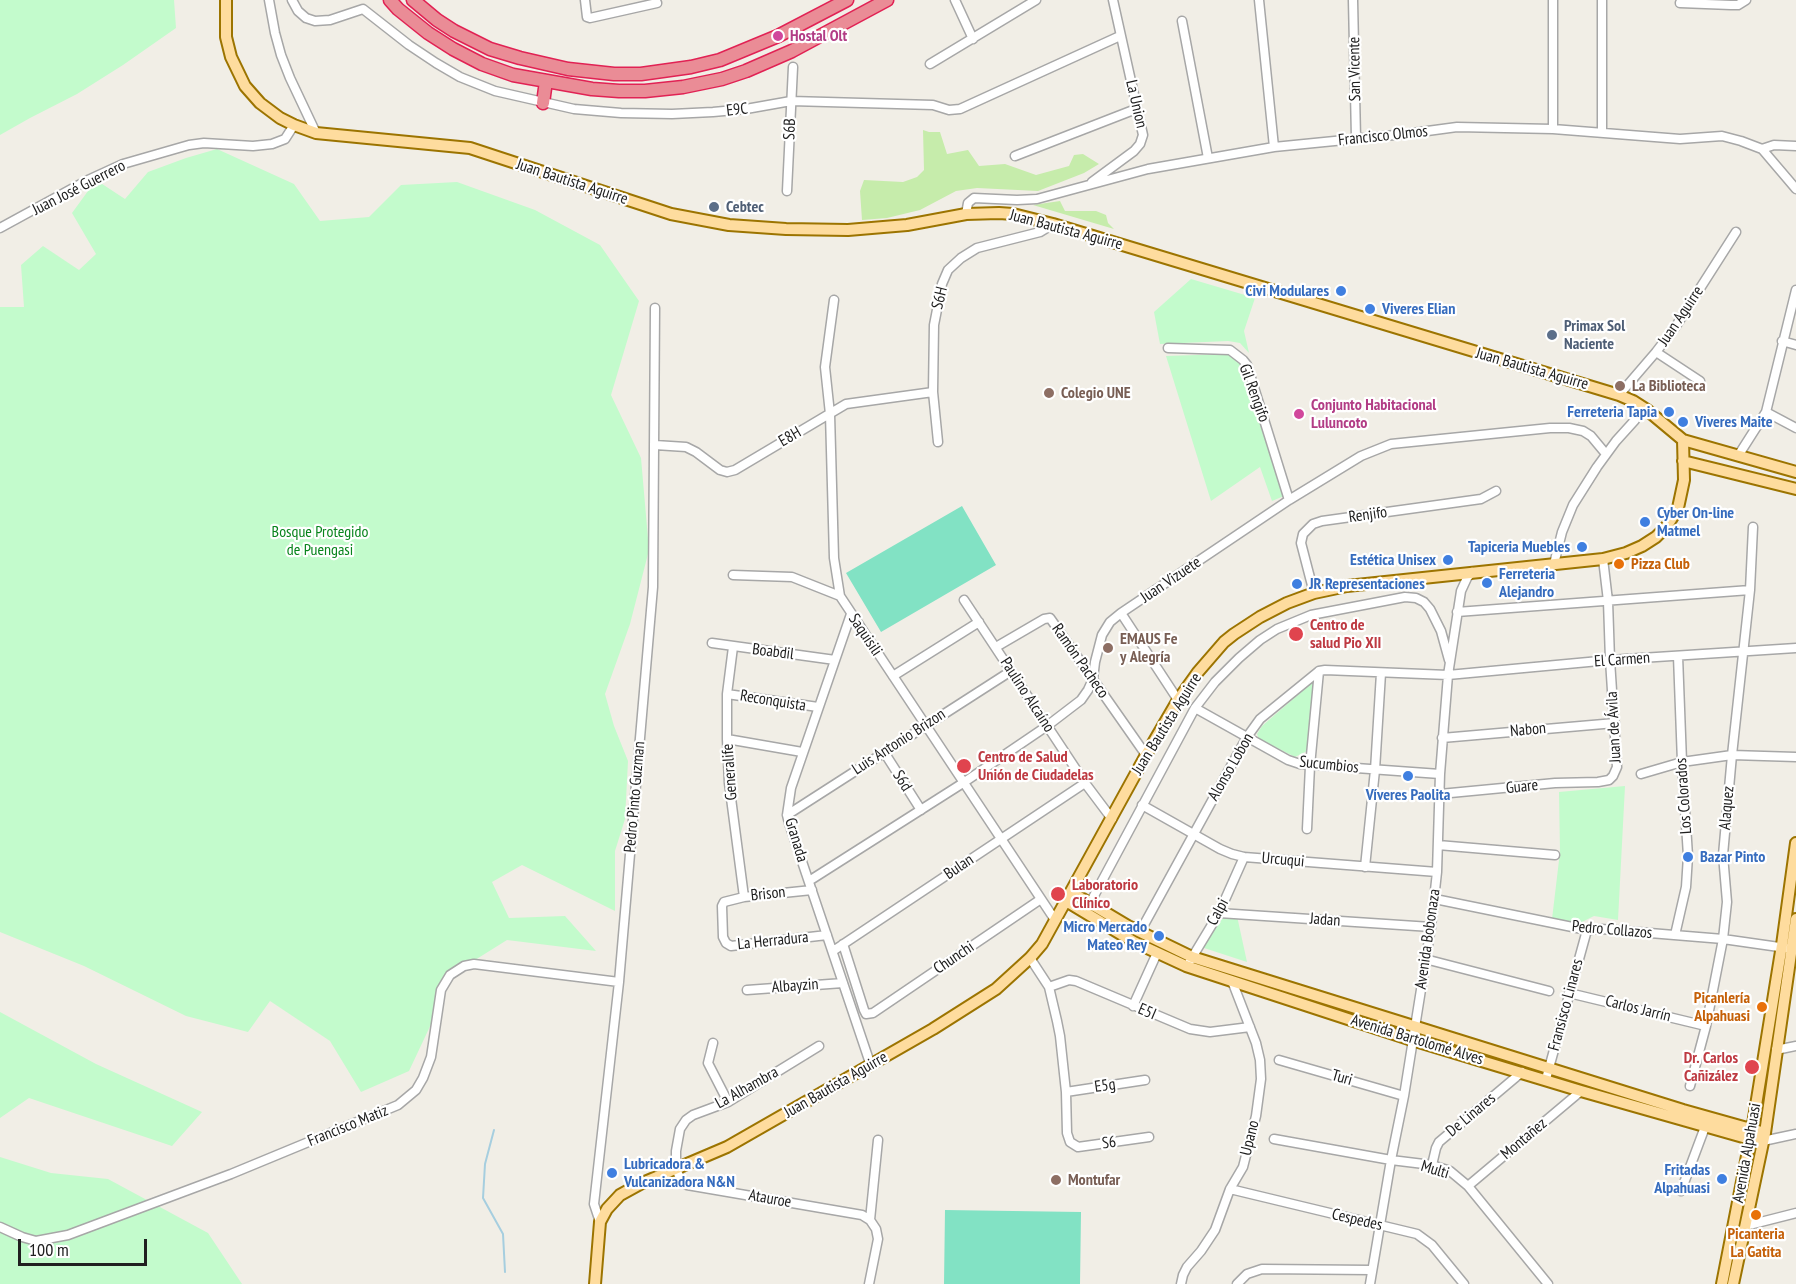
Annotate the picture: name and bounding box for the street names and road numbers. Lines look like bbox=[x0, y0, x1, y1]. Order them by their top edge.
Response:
street label: San Vicente bbox=[1345, 37, 1365, 101]
street label: La Union bbox=[1121, 78, 1151, 130]
street label: E9C bbox=[725, 99, 749, 121]
street label: S6B bbox=[780, 118, 800, 140]
street label: Francisco Olmos bbox=[1337, 122, 1429, 150]
street label: Juan Bautista Aguirre bbox=[514, 155, 630, 209]
street label: Juan José Guerrero bbox=[29, 156, 129, 220]
street label: Juan Bautista Aguirre bbox=[1007, 206, 1125, 254]
street label: Juan Aguirre bbox=[1654, 283, 1708, 349]
street label: S6H bbox=[928, 285, 952, 311]
street label: Juan Bautista Aguirre bbox=[1474, 344, 1590, 394]
street label: Gil Rengifo bbox=[1235, 361, 1273, 425]
street label: E8H bbox=[775, 423, 805, 451]
street label: Renjifo bbox=[1348, 503, 1388, 527]
street label: Juan Vizuete bbox=[1137, 553, 1205, 607]
street label: Saquisili bbox=[844, 610, 886, 660]
street label: Ramón Pacheco bbox=[1047, 620, 1113, 702]
street label: Boabdil bbox=[751, 640, 795, 664]
street label: El Carmen bbox=[1593, 648, 1651, 672]
street label: Paulino Alcaíno bbox=[996, 654, 1058, 736]
street label: Juan Bautista Aguirre bbox=[1128, 670, 1206, 778]
street label: Reconquista bbox=[739, 686, 807, 716]
street label: Juan de Ávila bbox=[1603, 691, 1625, 763]
street label: Luis Antonio Brizon bbox=[849, 705, 949, 779]
street label: Nabon bbox=[1509, 719, 1547, 741]
street label: Alonso Lobon bbox=[1204, 730, 1258, 804]
street label: Pedro Pinto Guzman bbox=[621, 741, 649, 853]
street label: Generalife bbox=[718, 743, 742, 801]
street label: Sucumbios bbox=[1298, 752, 1360, 778]
street label: Los Colorados bbox=[1672, 757, 1696, 835]
street label: S6d bbox=[888, 767, 916, 795]
street label: Guare bbox=[1505, 776, 1539, 798]
street label: Alaquez bbox=[1716, 785, 1738, 831]
street label: Granada bbox=[780, 815, 812, 865]
street label: Urcuqui bbox=[1261, 849, 1305, 871]
street label: Bulan bbox=[941, 850, 977, 884]
street label: Brison bbox=[750, 883, 786, 905]
street label: Avenida Bobonaza bbox=[1411, 888, 1445, 990]
street label: Calpi bbox=[1203, 895, 1233, 929]
street label: Jadan bbox=[1309, 909, 1341, 931]
street label: Pedro Collazos bbox=[1571, 917, 1653, 943]
street label: La Herradura bbox=[737, 928, 809, 954]
street label: Chunchi bbox=[930, 938, 978, 978]
street label: Fransisco Linares bbox=[1545, 957, 1587, 1053]
street label: Albayzin bbox=[771, 975, 819, 997]
street label: Carlos Jarrín bbox=[1603, 992, 1673, 1026]
street label: E5I bbox=[1135, 1000, 1159, 1024]
street label: Avenida Bartolomé Alves bbox=[1348, 1011, 1486, 1069]
street label: Juan Bautista Aguirre bbox=[781, 1048, 891, 1122]
street label: La Alhambra bbox=[712, 1063, 782, 1113]
street label: Turi bbox=[1329, 1066, 1355, 1090]
street label: E5g bbox=[1093, 1075, 1117, 1097]
street label: De Linares bbox=[1442, 1089, 1500, 1141]
street label: Francisco Matiz bbox=[305, 1101, 391, 1151]
street label: Avenida Alpahuasi bbox=[1729, 1102, 1765, 1204]
street label: Montañez bbox=[1497, 1114, 1551, 1164]
street label: Upano bbox=[1236, 1118, 1264, 1158]
street label: S6 bbox=[1101, 1133, 1117, 1153]
street label: Multi bbox=[1418, 1157, 1452, 1183]
street label: Atauroe bbox=[747, 1186, 793, 1212]
street label: Cespedes bbox=[1330, 1205, 1384, 1235]

